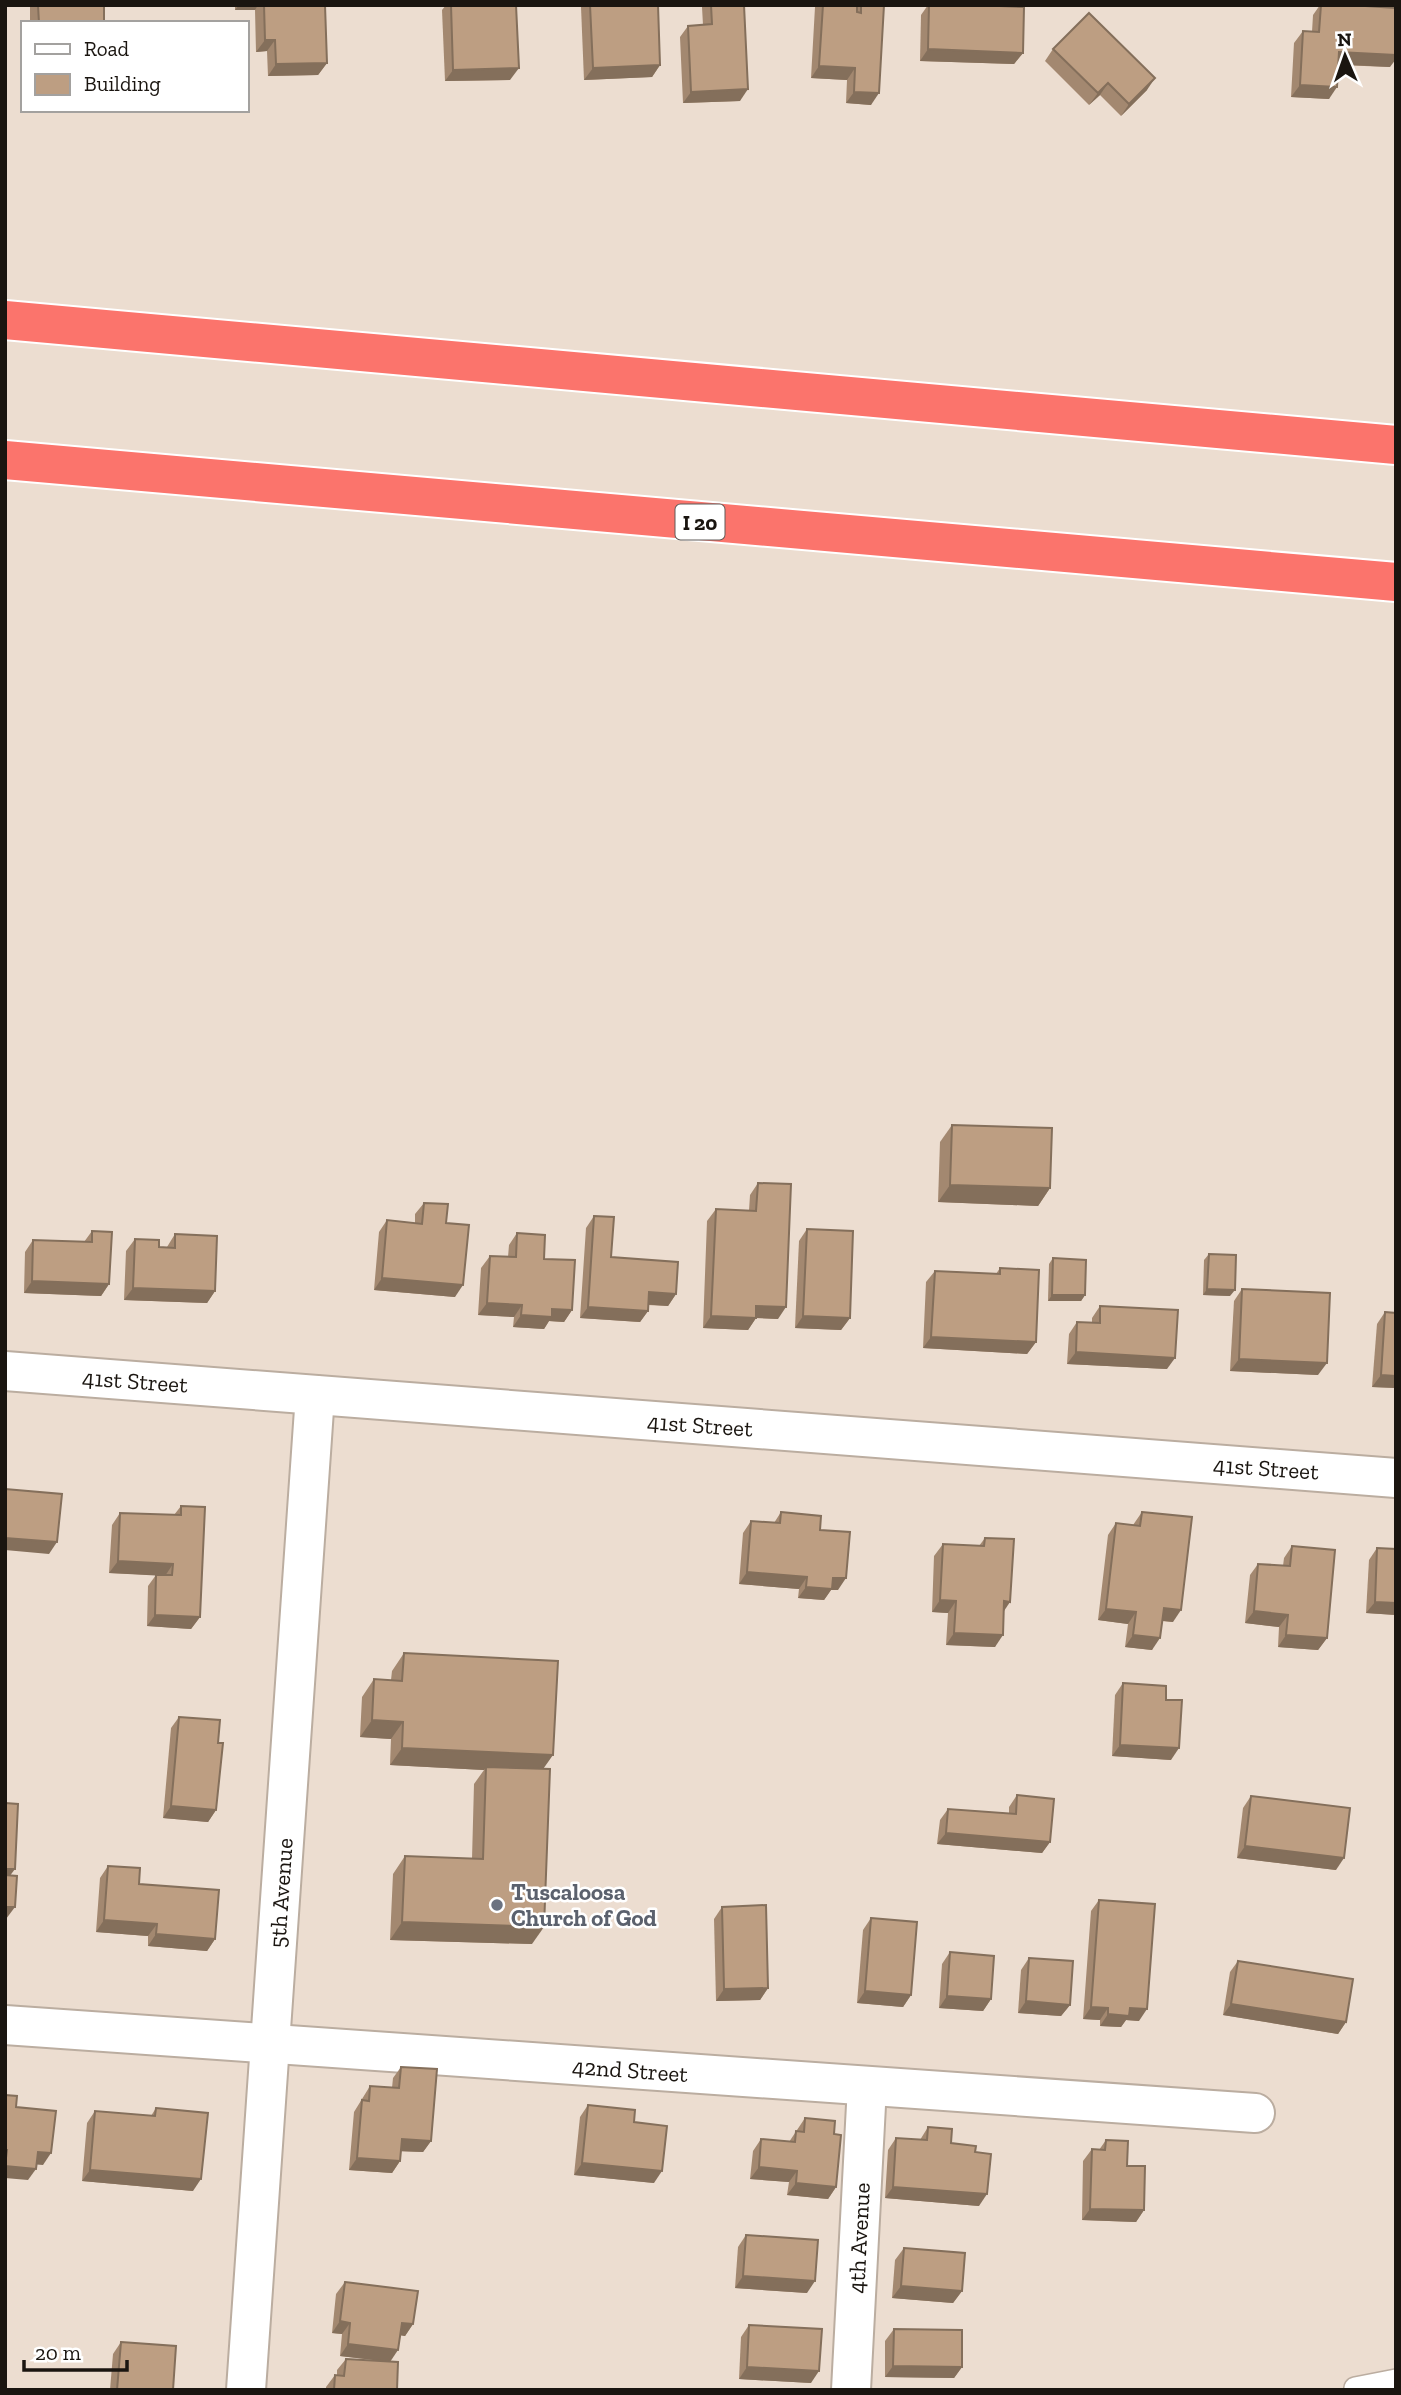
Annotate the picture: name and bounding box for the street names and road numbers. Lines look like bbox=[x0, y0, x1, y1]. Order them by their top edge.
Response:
road number: I 20 bbox=[676, 504, 724, 540]
street label: 41st Street bbox=[81, 1363, 189, 1399]
street label: 41st Street bbox=[646, 1407, 754, 1443]
street label: 41st Street bbox=[1212, 1450, 1320, 1486]
street label: 5th Avenue bbox=[263, 1837, 299, 1949]
street label: 42nd Street bbox=[571, 2052, 689, 2088]
street label: 4th Avenue bbox=[842, 2182, 876, 2294]

